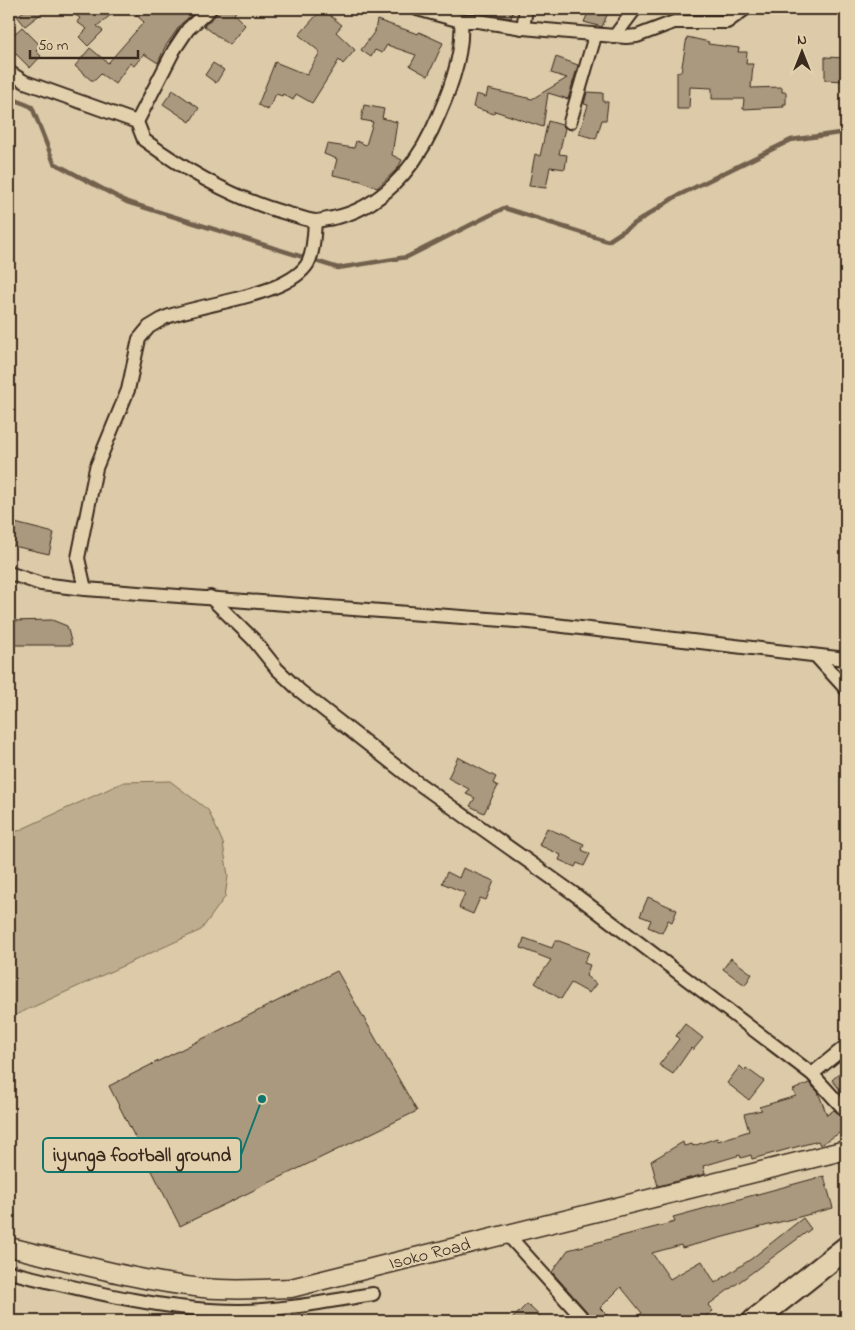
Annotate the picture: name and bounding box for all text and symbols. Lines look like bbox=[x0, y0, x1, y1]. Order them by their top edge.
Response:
scale bar bbox=[30, 28, 138, 60]
north arrow bbox=[778, 28, 828, 78]
text: N bbox=[797, 30, 807, 51]
text: 50 m bbox=[38, 35, 69, 57]
callout: iyunga football ground bbox=[43, 1138, 241, 1172]
text: iyunga football ground bbox=[53, 1143, 231, 1172]
street label: Isoko Road bbox=[387, 1232, 473, 1278]

